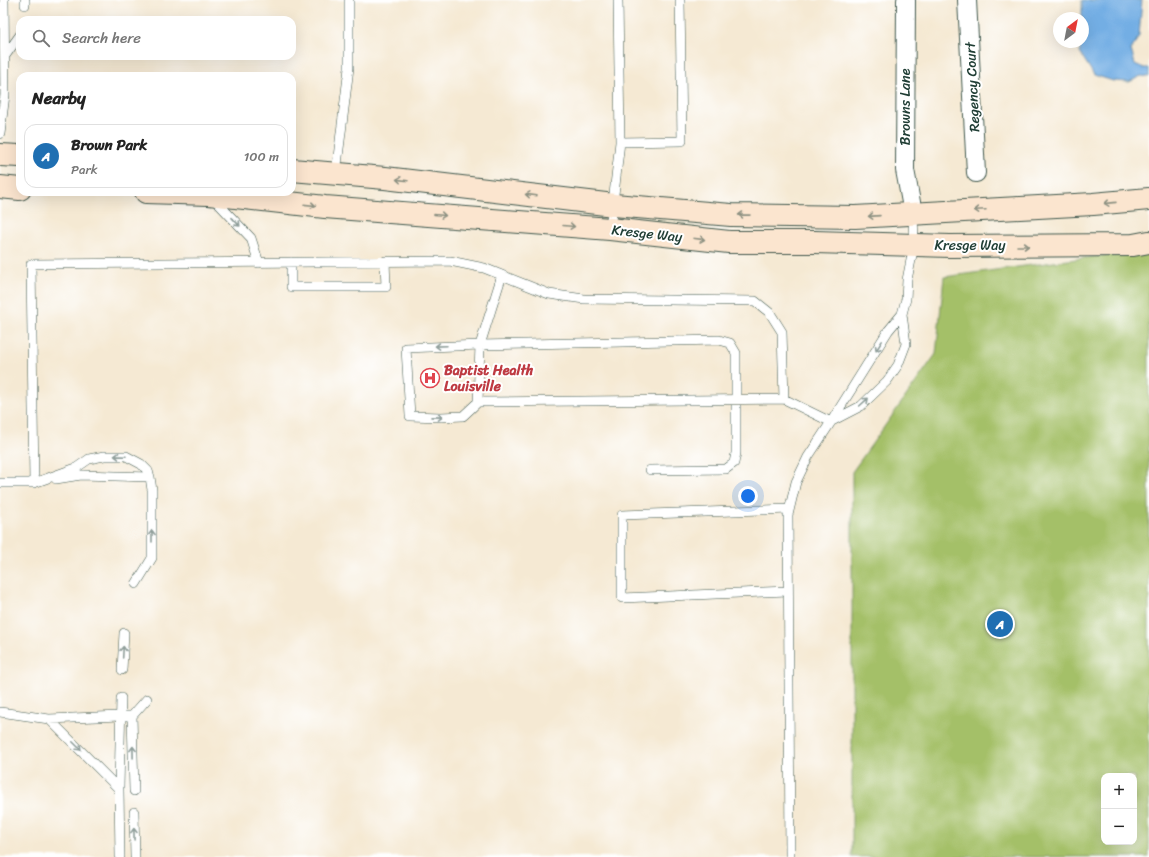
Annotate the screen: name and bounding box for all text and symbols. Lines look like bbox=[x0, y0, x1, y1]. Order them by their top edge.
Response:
north arrow bbox=[1053, 12, 1089, 48]
search box bbox=[16, 16, 296, 60]
text: Search here bbox=[62, 25, 141, 51]
icon: search bbox=[30, 27, 52, 49]
street label: Regency Court bbox=[958, 40, 987, 133]
street label: Browns Lane bbox=[893, 68, 918, 145]
text: Nearby bbox=[32, 83, 86, 113]
text: Brown Park bbox=[71, 132, 147, 158]
text: A bbox=[42, 145, 50, 168]
text: 100 m bbox=[244, 145, 279, 168]
text: Park bbox=[71, 158, 98, 181]
one-way arrow bbox=[396, 177, 409, 184]
one-way arrow bbox=[525, 191, 538, 199]
one-way arrow bbox=[1104, 199, 1117, 206]
one-way arrow bbox=[303, 201, 316, 209]
one-way arrow bbox=[974, 207, 987, 214]
one-way arrow bbox=[433, 212, 446, 219]
one-way arrow bbox=[738, 212, 751, 219]
one-way arrow bbox=[868, 212, 881, 219]
one-way arrow bbox=[231, 217, 240, 227]
street label: Kresge Way bbox=[610, 217, 684, 250]
one-way arrow bbox=[562, 222, 575, 229]
street label: Kresge Way bbox=[935, 233, 1006, 258]
one-way arrow bbox=[692, 235, 705, 243]
one-way arrow bbox=[1016, 242, 1029, 250]
one-way arrow bbox=[875, 340, 883, 351]
one-way arrow bbox=[435, 343, 448, 350]
place label: Baptist Health Louisville bbox=[444, 358, 534, 399]
hospital icon: Baptist Health Louisville bbox=[419, 367, 441, 389]
one-way arrow bbox=[859, 398, 869, 407]
one-way arrow bbox=[430, 413, 443, 420]
one-way arrow bbox=[114, 452, 127, 460]
your location bbox=[738, 486, 758, 506]
one-way arrow bbox=[148, 530, 156, 543]
pin: A bbox=[987, 609, 1013, 639]
one-way arrow bbox=[119, 646, 126, 659]
one-way arrow bbox=[71, 741, 81, 751]
one-way arrow bbox=[129, 746, 137, 759]
map controls bbox=[1101, 773, 1137, 845]
button: + bbox=[1101, 773, 1137, 809]
button: − bbox=[1101, 809, 1137, 845]
one-way arrow bbox=[131, 828, 138, 841]

